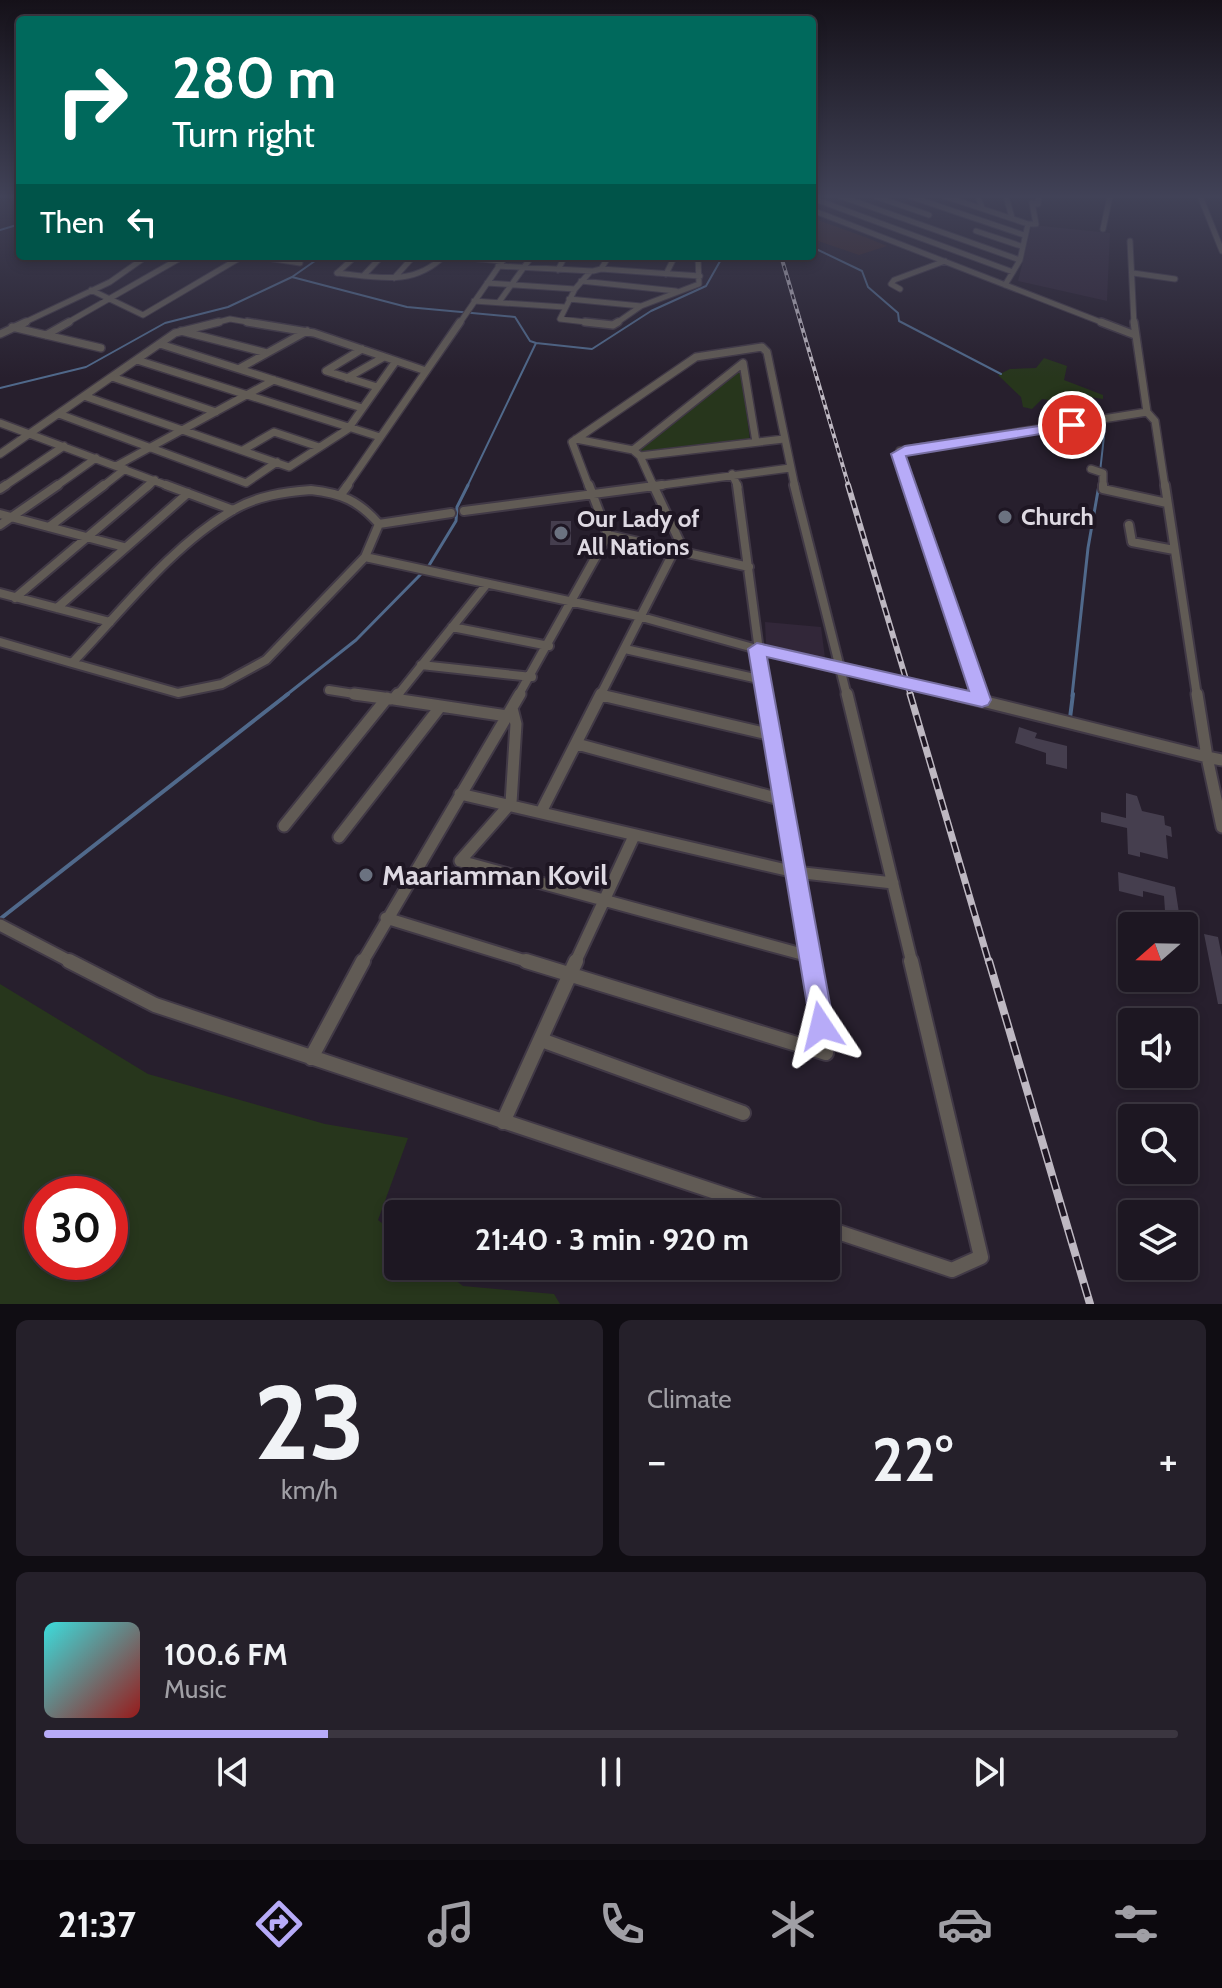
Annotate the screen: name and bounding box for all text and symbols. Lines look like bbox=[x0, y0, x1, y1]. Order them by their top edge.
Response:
text: 280 m bbox=[172, 44, 336, 112]
icon: right bbox=[40, 48, 144, 152]
text: Turn right bbox=[172, 112, 315, 156]
icon: left bbox=[120, 200, 164, 244]
text: Then bbox=[40, 204, 104, 241]
pin bbox=[1038, 391, 1106, 459]
icon: arrive bbox=[1050, 403, 1094, 447]
place label: Church bbox=[1021, 502, 1094, 531]
place label: Our Lady of All Nations bbox=[577, 504, 699, 561]
marker: Church bbox=[996, 508, 1014, 526]
marker: Our Lady of All Nations bbox=[552, 524, 570, 542]
place label: Maariamman Kovil bbox=[382, 858, 608, 892]
marker: Maariamman Kovil bbox=[357, 866, 375, 884]
north arrow bbox=[1118, 912, 1198, 992]
map controls bbox=[1118, 912, 1198, 1280]
position arrow bbox=[779, 984, 863, 1068]
button: sound bbox=[1118, 1008, 1198, 1088]
button: search bbox=[1118, 1104, 1198, 1184]
speed limit sign: 30 bbox=[24, 1176, 128, 1280]
button: layers bbox=[1118, 1200, 1198, 1280]
text: 21:40 · 3 min · 920 m bbox=[475, 1221, 749, 1258]
text: 23 bbox=[254, 1359, 365, 1485]
text: Climate bbox=[647, 1383, 732, 1415]
text: 22° bbox=[872, 1423, 953, 1496]
text: − bbox=[647, 1434, 666, 1487]
text: + bbox=[1159, 1434, 1178, 1487]
text: km/h bbox=[281, 1474, 338, 1506]
text: 100.6 FM bbox=[164, 1636, 288, 1673]
text: Music bbox=[164, 1673, 227, 1705]
icon: previous bbox=[211, 1750, 255, 1794]
icon: pause bbox=[589, 1750, 633, 1794]
icon: next bbox=[967, 1750, 1011, 1794]
icon: directions bbox=[251, 1896, 307, 1952]
icon: music bbox=[423, 1896, 479, 1952]
icon: phone bbox=[594, 1896, 650, 1952]
icon: climate bbox=[765, 1896, 821, 1952]
icon: car bbox=[937, 1896, 993, 1952]
icon: filters bbox=[1108, 1896, 1164, 1952]
text: 21:37 bbox=[58, 1902, 136, 1946]

